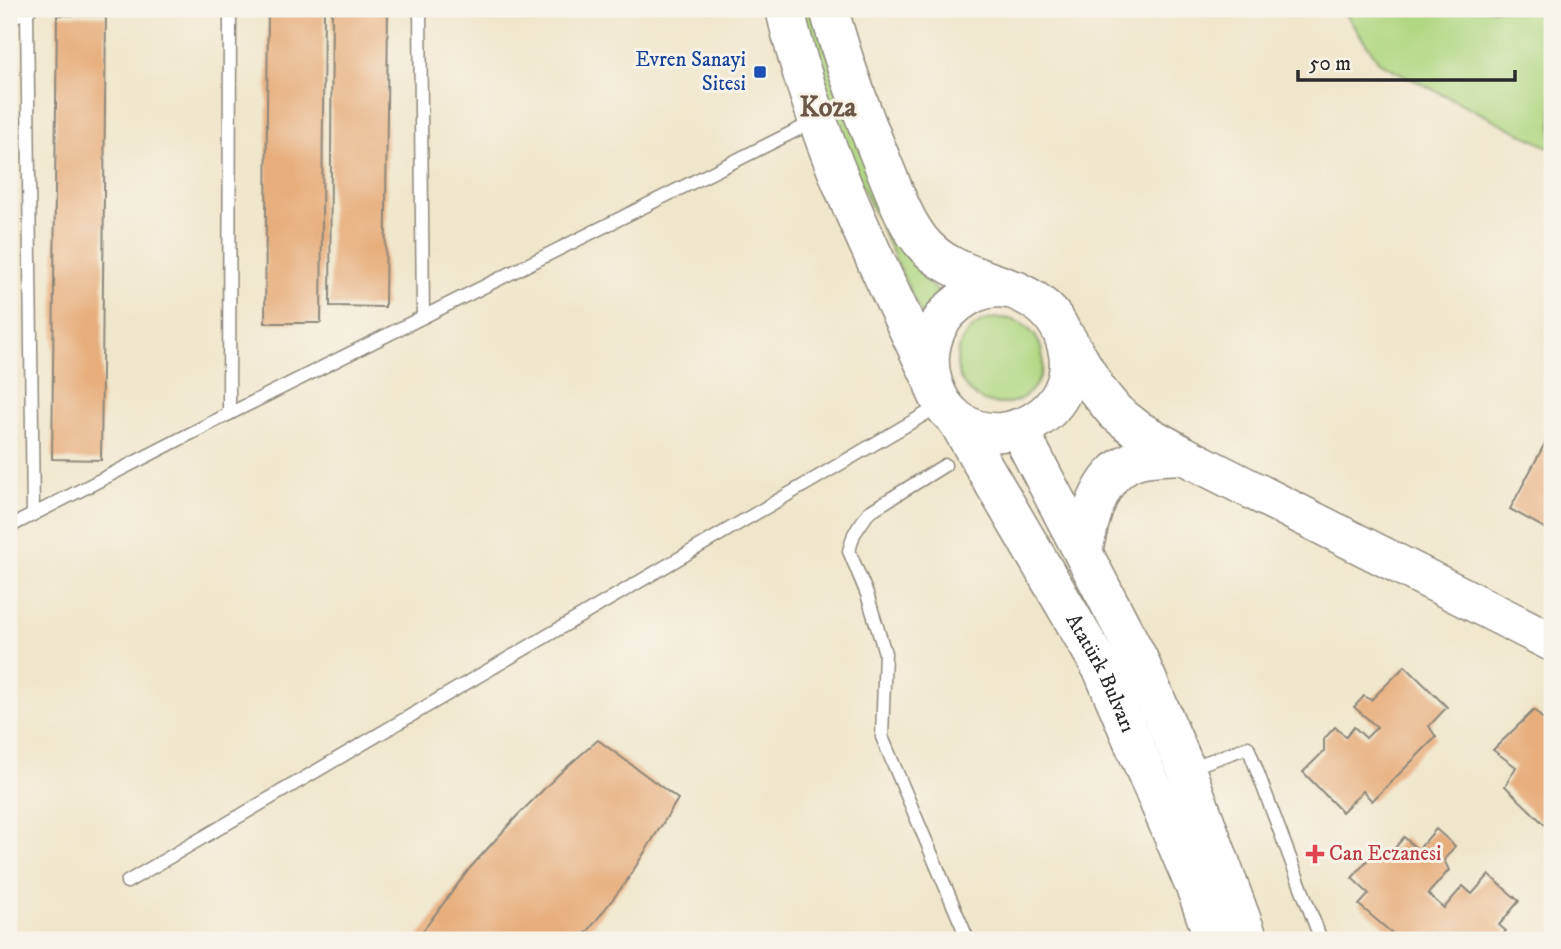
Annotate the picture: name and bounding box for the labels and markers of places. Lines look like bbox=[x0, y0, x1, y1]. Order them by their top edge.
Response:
place label: Evren Sanayi Sitesi bbox=[635, 47, 746, 97]
marker: Evren Sanayi Sitesi bbox=[752, 64, 768, 80]
place label: Can Eczanesi bbox=[1329, 841, 1441, 867]
marker: Can Eczanesi bbox=[1307, 846, 1323, 862]

